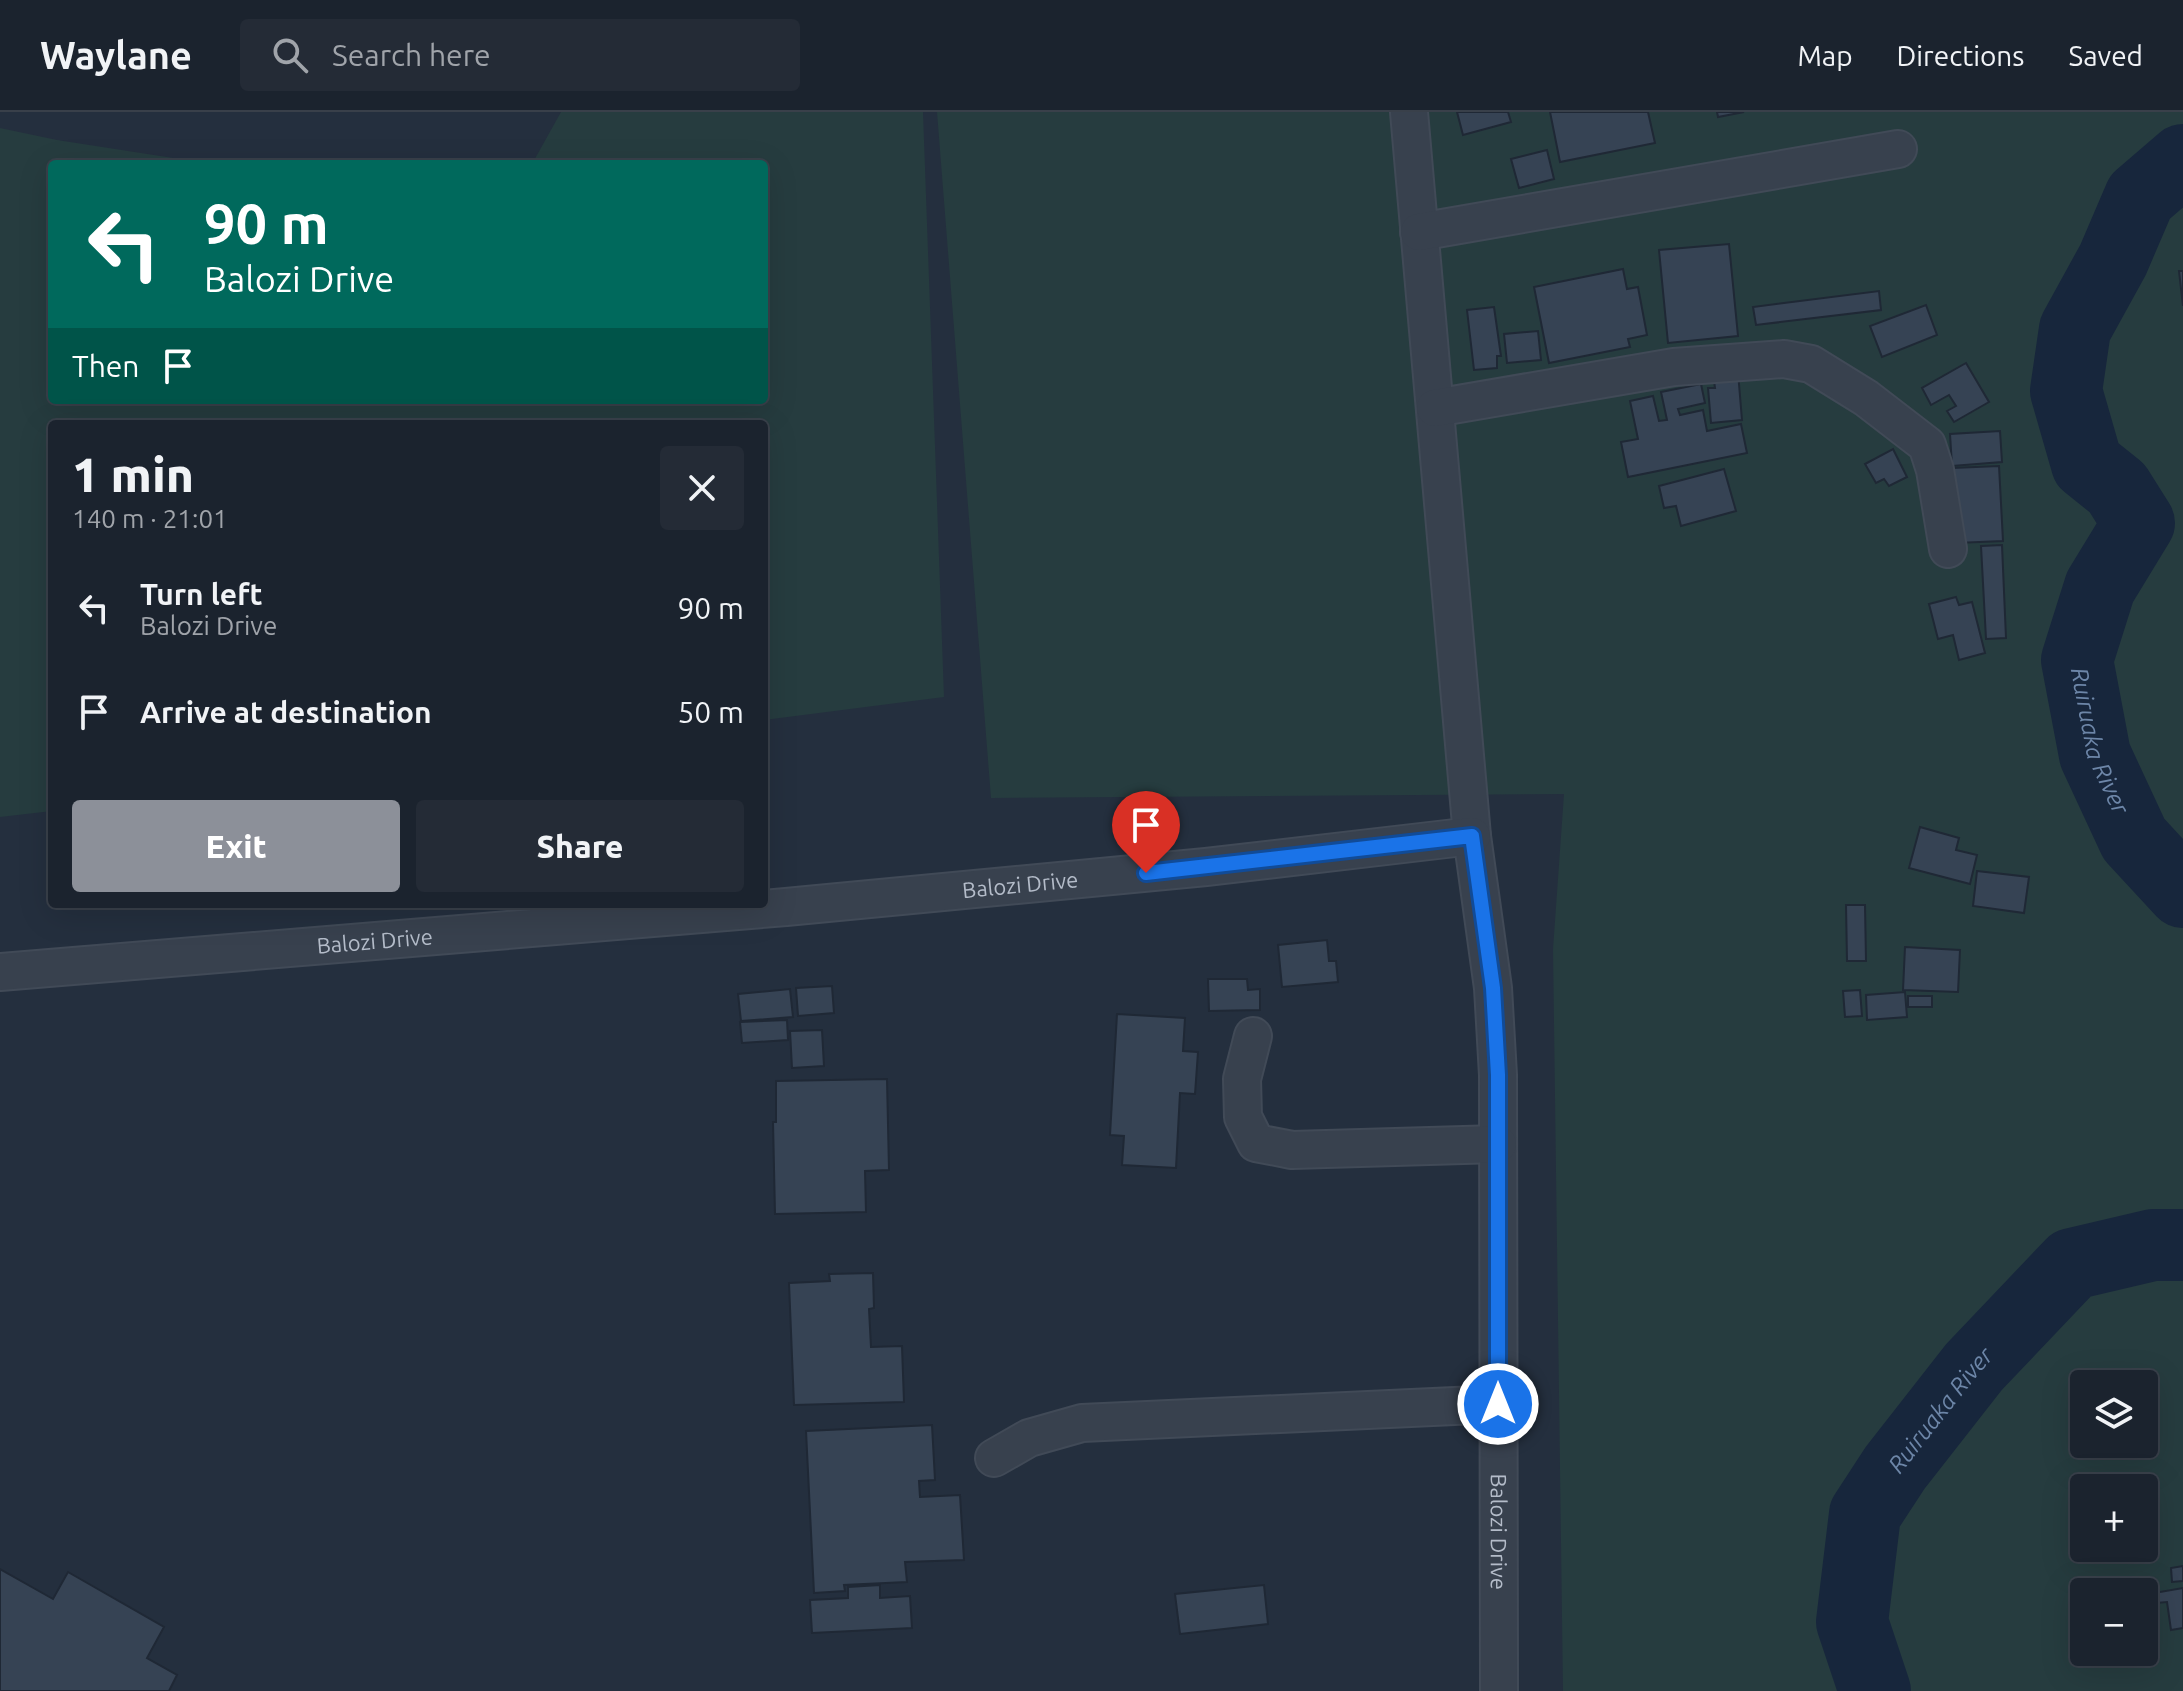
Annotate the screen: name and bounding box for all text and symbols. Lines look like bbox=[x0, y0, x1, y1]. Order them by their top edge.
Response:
search box bbox=[240, 19, 800, 91]
icon: search bbox=[268, 33, 312, 77]
text: Waylane bbox=[40, 34, 192, 76]
text: Search here bbox=[332, 38, 491, 72]
text: Map bbox=[1797, 40, 1853, 71]
text: Directions bbox=[1897, 40, 2024, 71]
text: Saved bbox=[2068, 40, 2143, 71]
icon: left bbox=[72, 192, 176, 296]
text: 90 m bbox=[204, 192, 329, 255]
text: Balozi Drive bbox=[204, 258, 394, 299]
icon: arrive bbox=[156, 344, 200, 388]
text: Then bbox=[72, 349, 140, 383]
button: close bbox=[660, 446, 744, 530]
text: 1 min bbox=[72, 447, 194, 501]
text: 140 m · 21:01 bbox=[72, 504, 228, 533]
text: Turn left bbox=[140, 577, 262, 611]
icon: left bbox=[72, 586, 116, 630]
text: 90 m bbox=[677, 591, 744, 625]
text: Balozi Drive bbox=[140, 611, 277, 640]
water label: Ruiruaka River bbox=[2066, 665, 2135, 819]
icon: arrive bbox=[72, 690, 116, 734]
text: Arrive at destination bbox=[140, 695, 432, 729]
text: 50 m bbox=[677, 695, 744, 729]
pin bbox=[1112, 791, 1180, 873]
button: Exit bbox=[72, 800, 400, 892]
button: Share bbox=[416, 800, 744, 892]
icon: arrive bbox=[1124, 803, 1168, 847]
street label: Balozi Drive bbox=[961, 866, 1079, 902]
street label: Balozi Drive bbox=[316, 923, 434, 958]
water label: Ruiruaka River bbox=[1882, 1341, 1999, 1478]
position arrow bbox=[1456, 1362, 1540, 1446]
map controls bbox=[2070, 1370, 2158, 1666]
button: layers bbox=[2070, 1370, 2158, 1458]
street label: Balozi Drive bbox=[1487, 1473, 1512, 1590]
button: + bbox=[2070, 1474, 2158, 1562]
button: − bbox=[2070, 1578, 2158, 1666]

